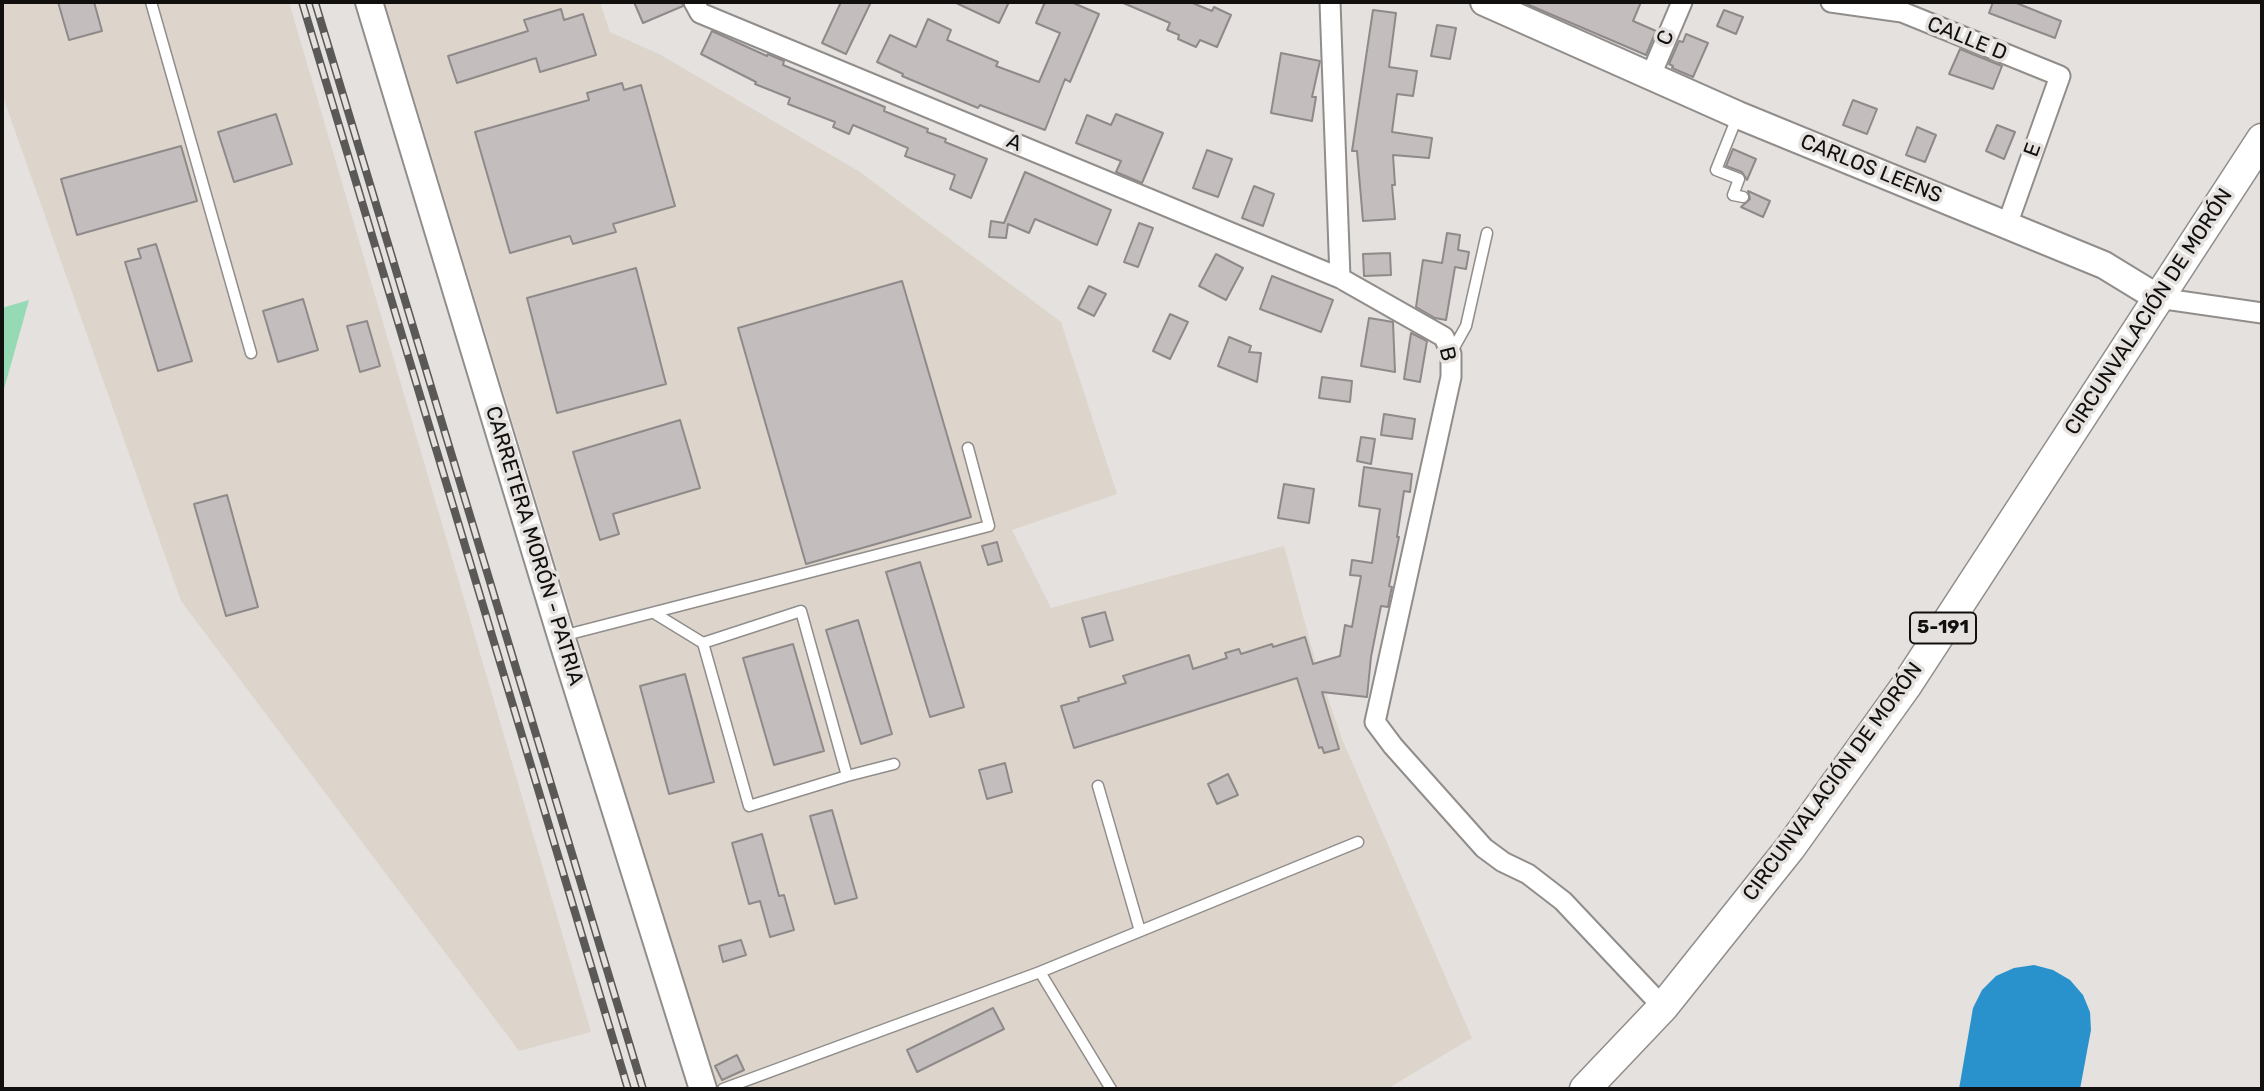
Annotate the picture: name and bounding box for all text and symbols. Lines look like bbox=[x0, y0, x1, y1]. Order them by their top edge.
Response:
street label: CALLE D bbox=[1923, 12, 2011, 66]
street label: C bbox=[1652, 27, 1680, 49]
street label: A bbox=[1003, 129, 1025, 157]
street label: CARLOS LEENS bbox=[1796, 129, 1946, 209]
street label: E bbox=[2019, 140, 2047, 160]
street label: CIRCUNVALACIÓN DE MORÓN bbox=[2060, 184, 2238, 440]
street label: B bbox=[1433, 344, 1461, 364]
street label: CARRETERA MORÓN - PATRIA bbox=[479, 403, 589, 689]
road number: 5-191 bbox=[1910, 612, 1976, 643]
street label: CIRCUNVALACIÓN DE MORÓN bbox=[1738, 658, 1928, 906]

